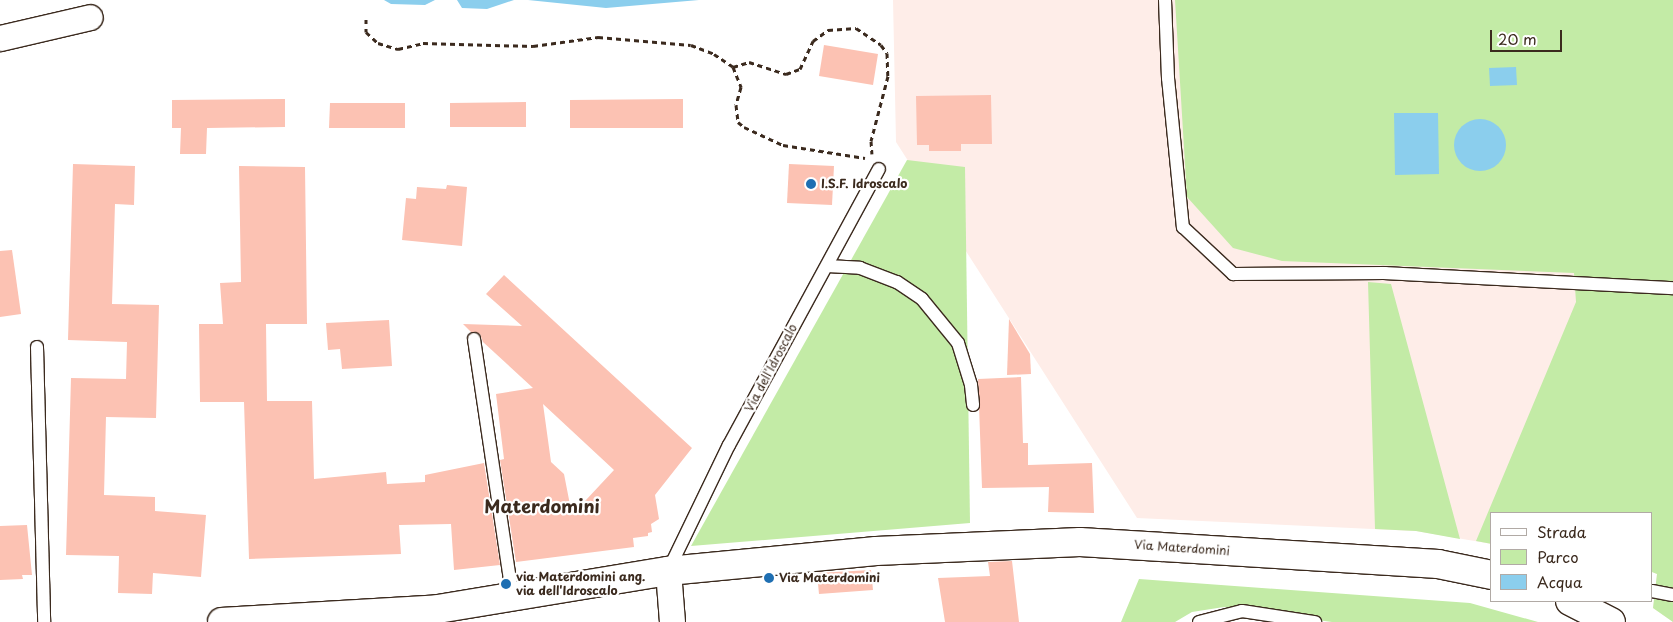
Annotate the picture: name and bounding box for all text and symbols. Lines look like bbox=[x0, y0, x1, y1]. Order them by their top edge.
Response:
scale bar bbox=[1493, 20, 1566, 52]
text: 20 m bbox=[1498, 27, 1537, 50]
place label: I.S.F. Idroscalo bbox=[821, 177, 907, 191]
marker: I.S.F. Idroscalo bbox=[805, 178, 817, 190]
street label: Via dell'Idroscalo bbox=[742, 322, 800, 414]
district label: Materdomini bbox=[484, 495, 600, 517]
legend bbox=[1490, 512, 1653, 602]
text: Strada bbox=[1537, 520, 1586, 543]
street label: Via Materdomini bbox=[1134, 537, 1230, 559]
text: Parco bbox=[1537, 545, 1579, 568]
place label: via Materdomini ang. via dell'Idroscalo bbox=[516, 570, 646, 598]
text: Acqua bbox=[1537, 570, 1582, 593]
place label: Via Materdomini bbox=[779, 571, 880, 585]
marker: Via Materdomini bbox=[763, 572, 775, 584]
marker: via Materdomini ang. via dell'Idroscalo bbox=[500, 578, 512, 590]

